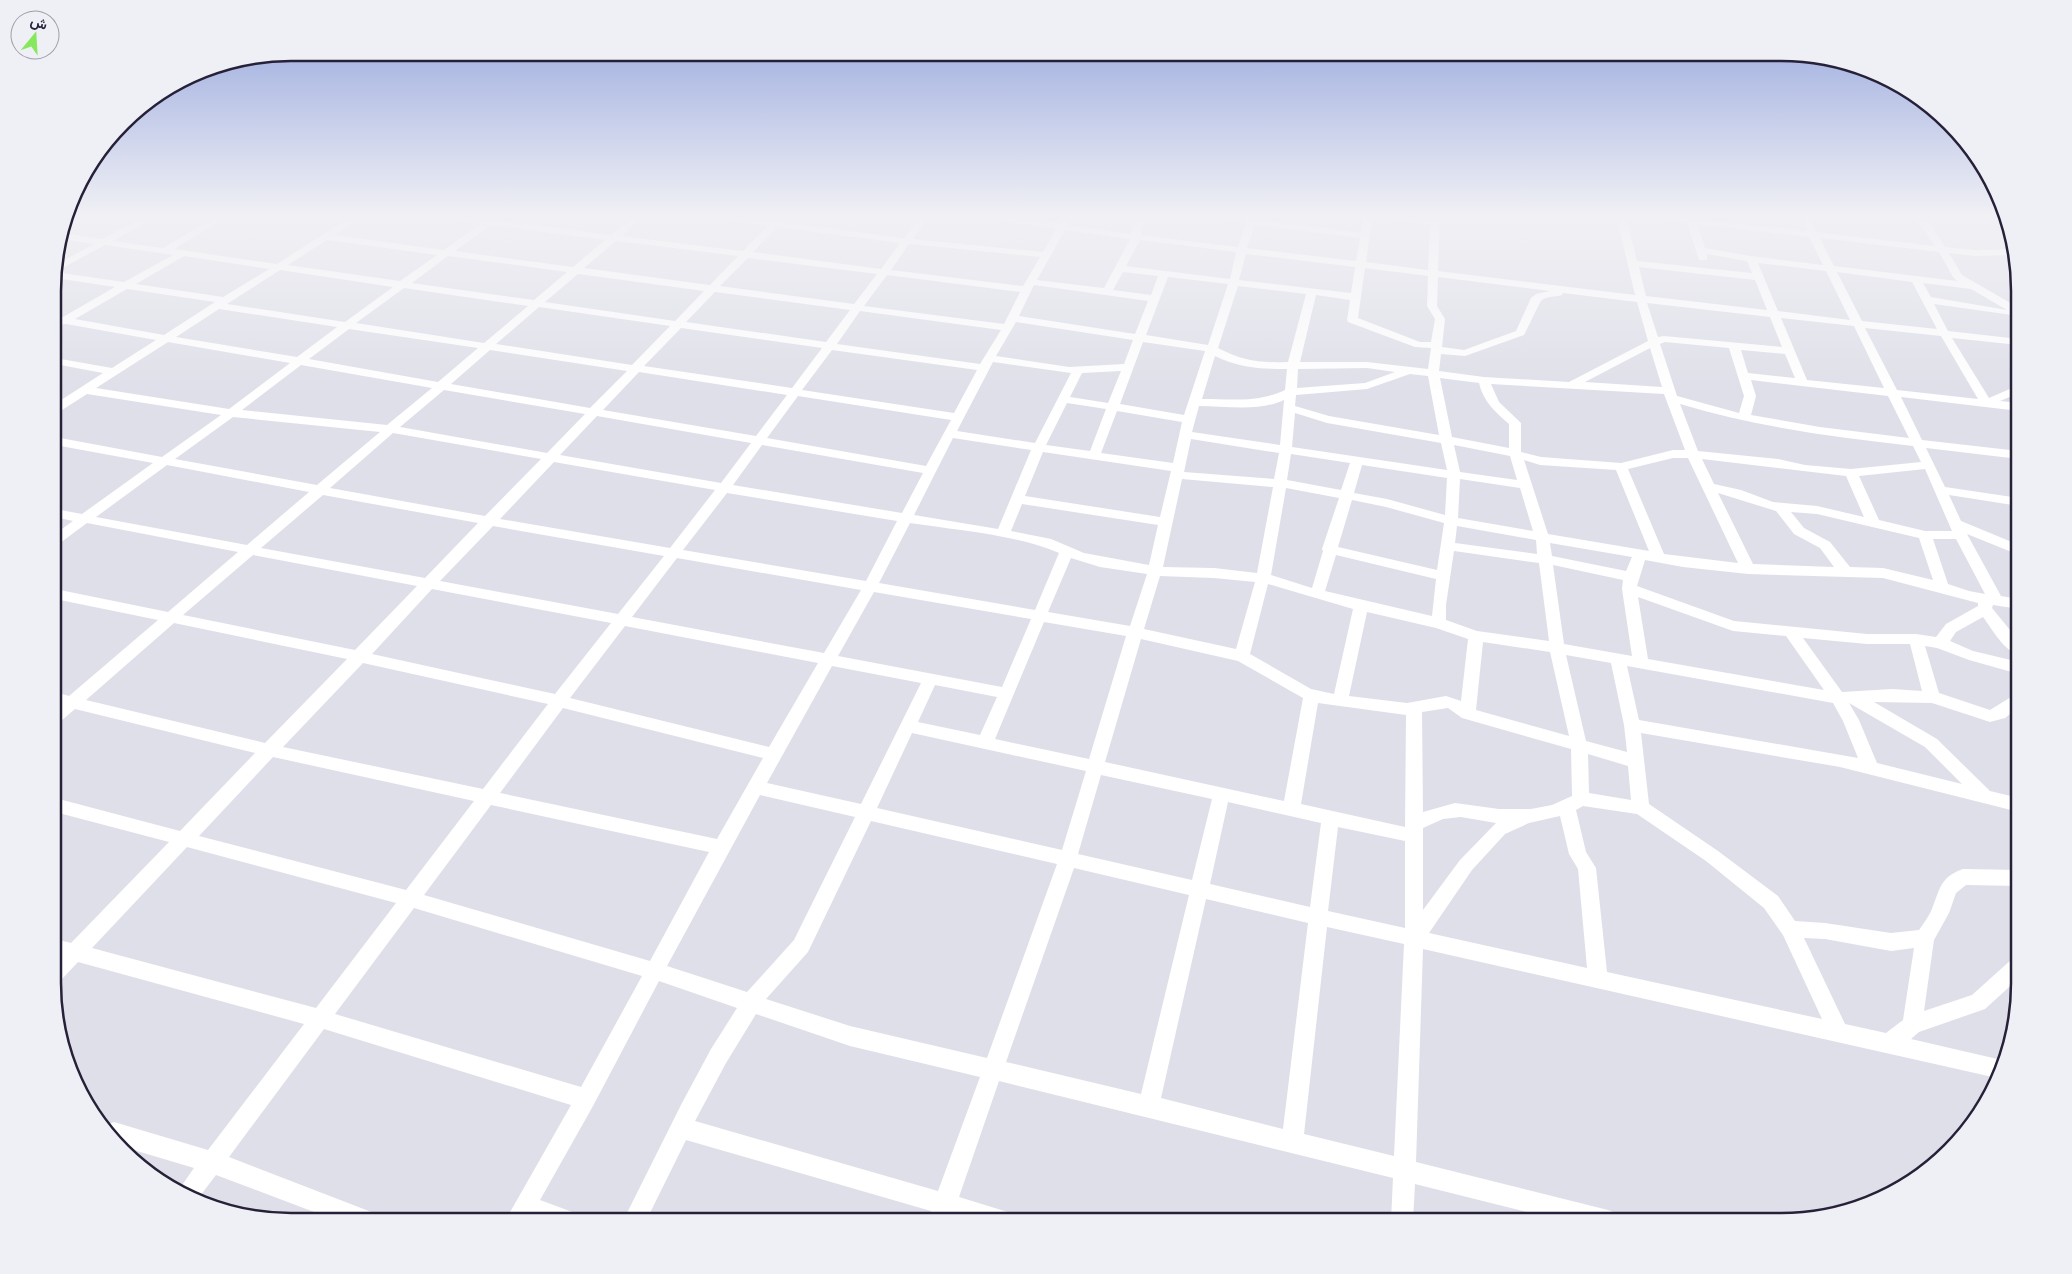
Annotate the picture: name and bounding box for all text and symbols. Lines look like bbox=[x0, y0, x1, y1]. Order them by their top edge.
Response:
north arrow bbox=[10, 10, 60, 60]
text: ش bbox=[28, 11, 50, 34]

